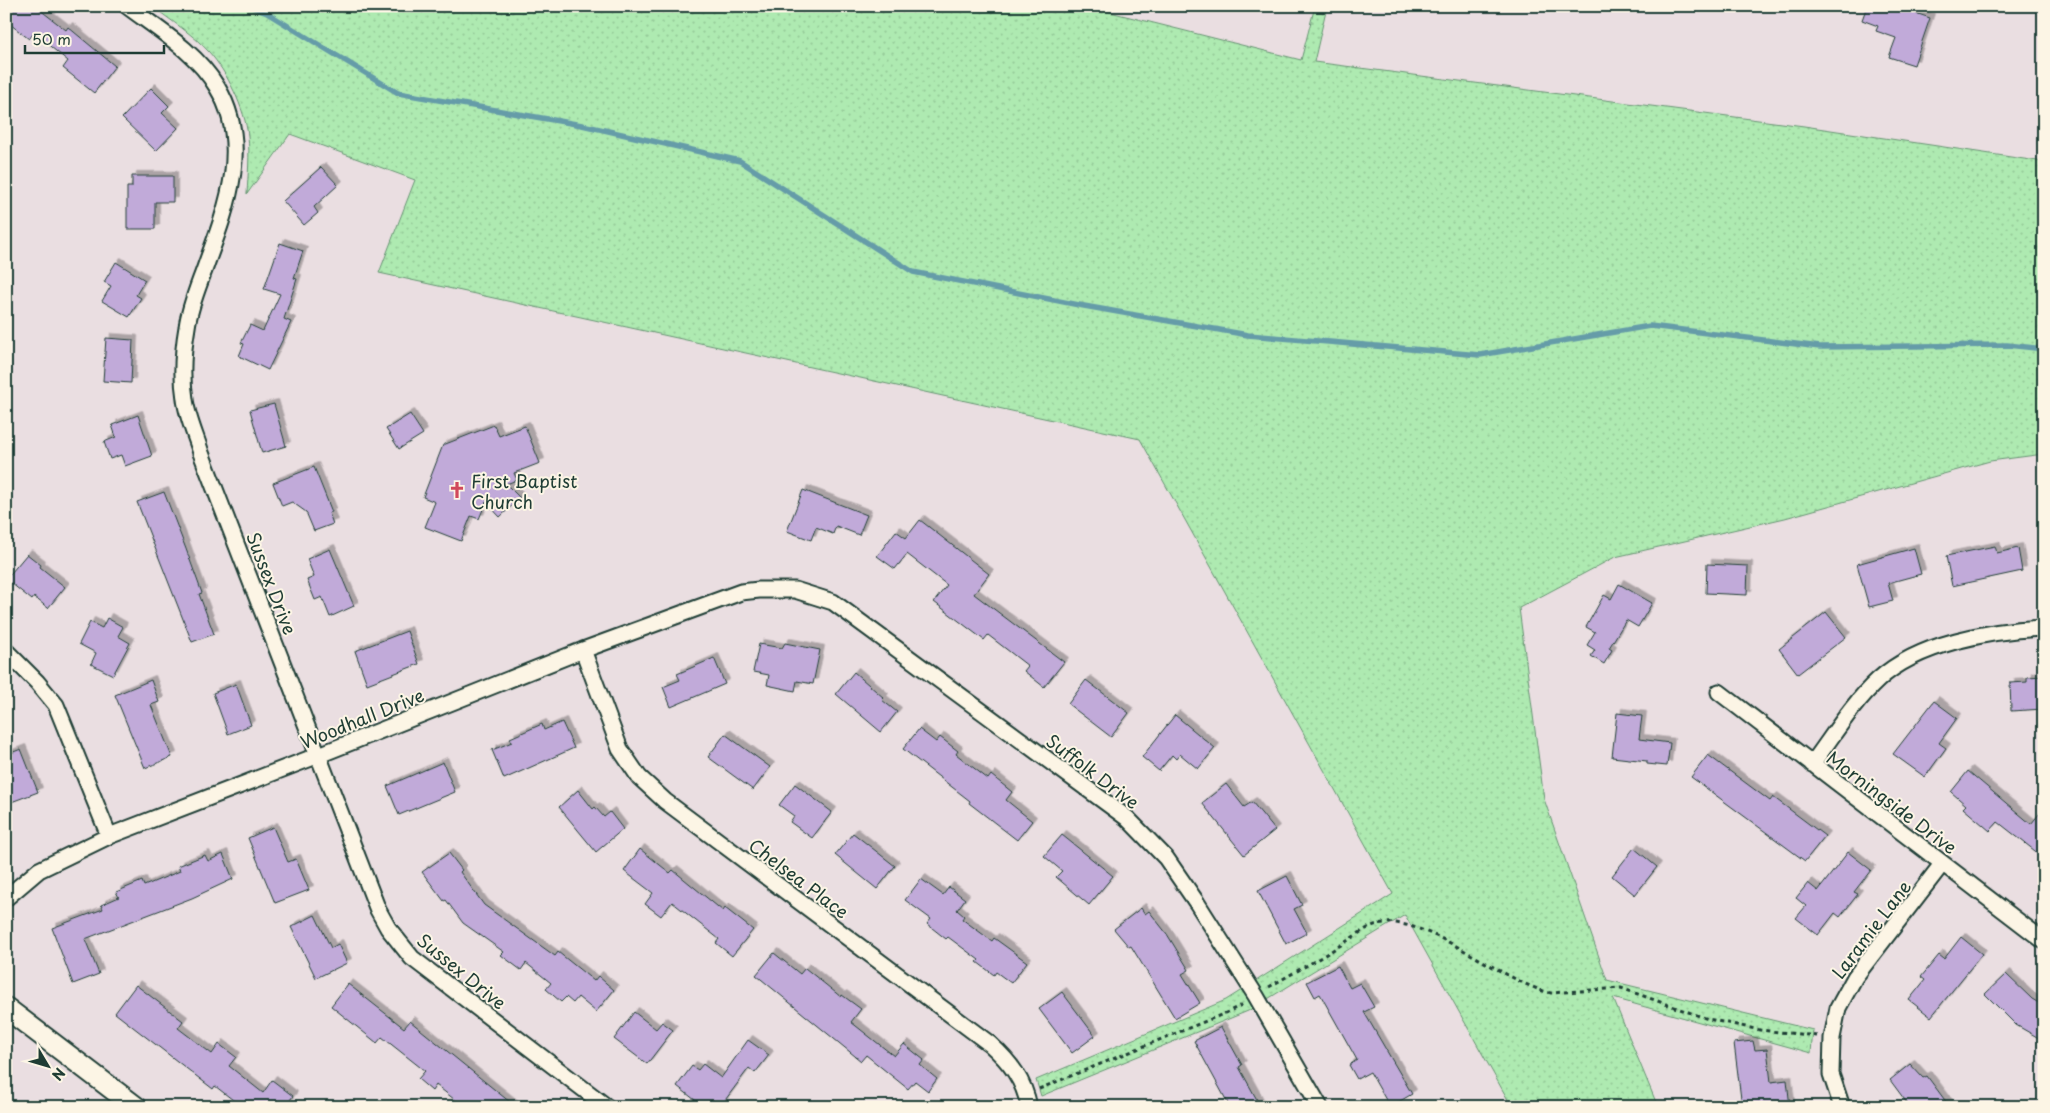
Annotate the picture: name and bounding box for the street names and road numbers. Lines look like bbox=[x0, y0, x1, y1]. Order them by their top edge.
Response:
street label: Sussex Drive bbox=[240, 528, 304, 638]
street label: Woodhall Drive bbox=[296, 681, 428, 755]
street label: Suffolk Drive bbox=[1041, 727, 1145, 815]
street label: Morningside Drive bbox=[1821, 744, 1963, 860]
street label: Chelsea Place bbox=[743, 831, 855, 925]
street label: Laramie Lane bbox=[1825, 874, 1917, 984]
street label: Sussex Drive bbox=[412, 927, 512, 1015]

